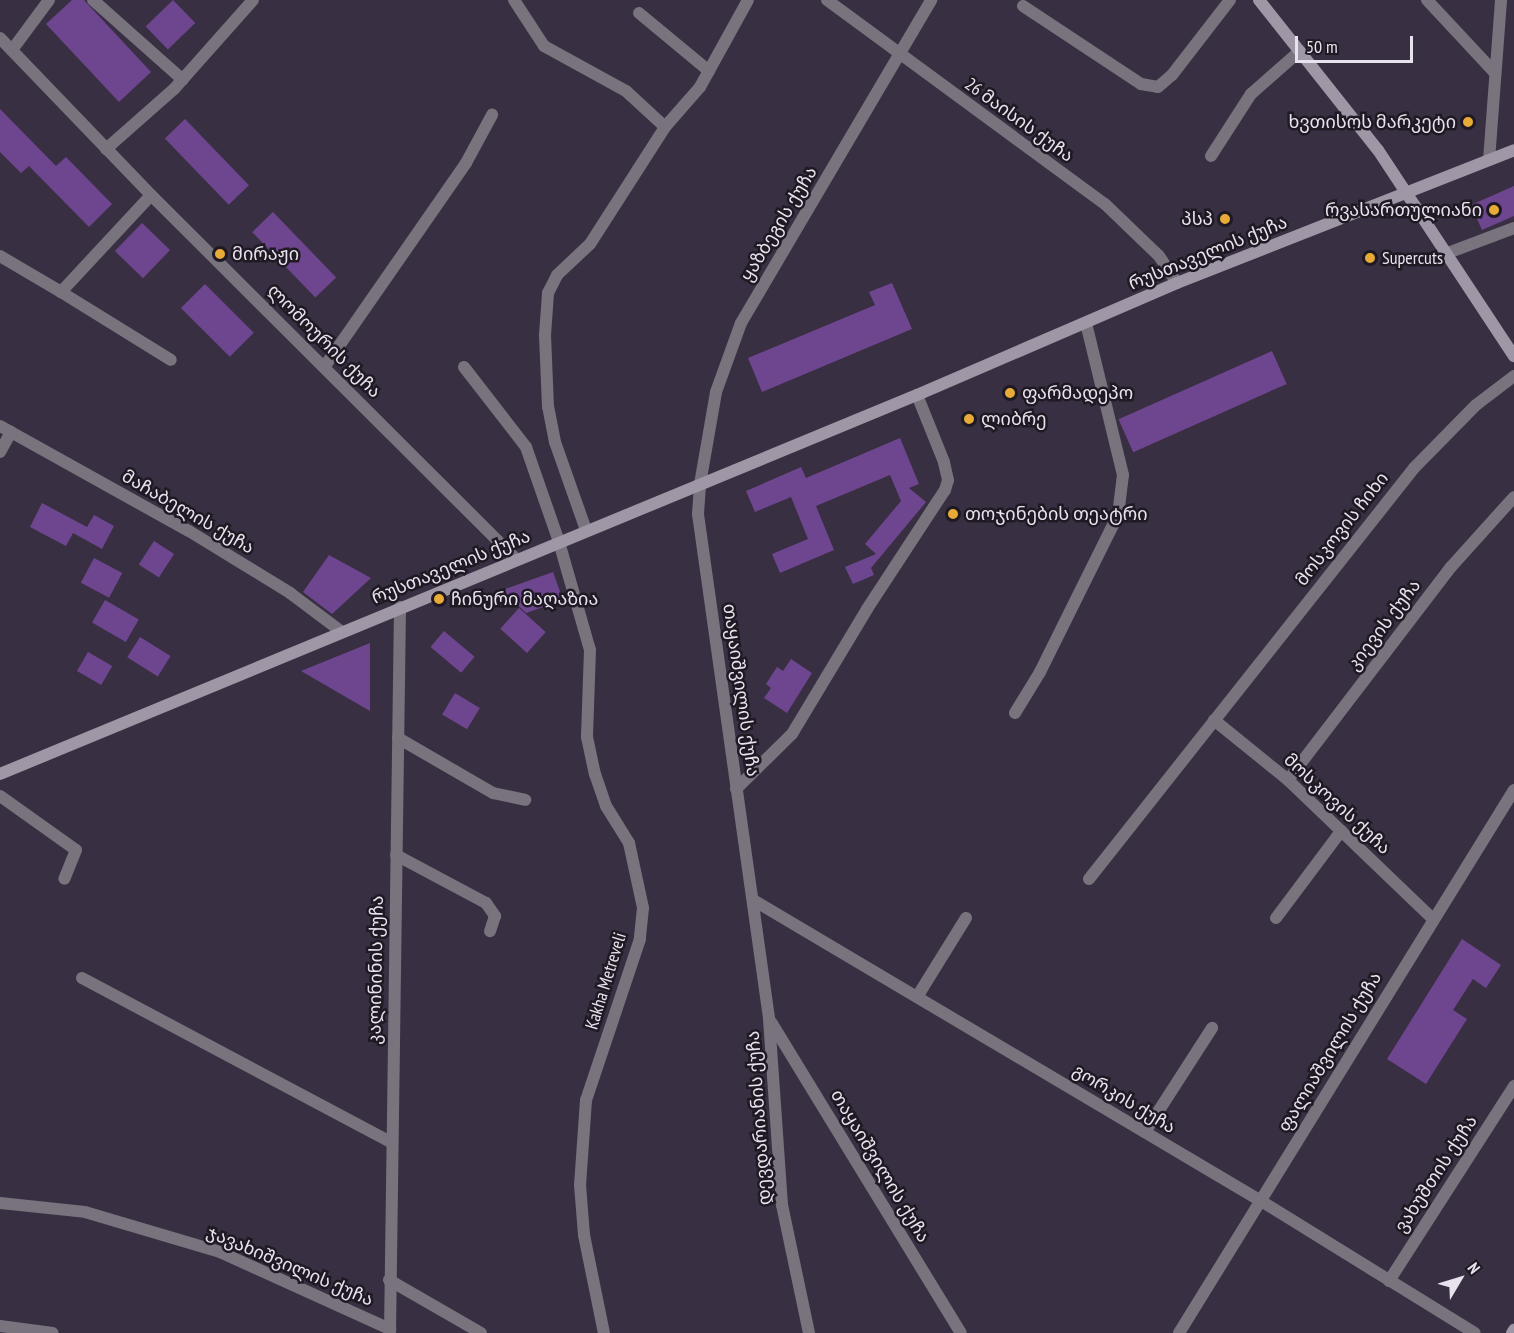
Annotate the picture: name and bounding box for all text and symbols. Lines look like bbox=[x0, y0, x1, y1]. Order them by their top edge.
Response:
scale bar bbox=[1298, 24, 1416, 62]
text: 50 m bbox=[1306, 35, 1338, 58]
street label: 26 მაისის ქუჩა bbox=[960, 73, 1078, 167]
place label: ხვთისოს მარკეტი bbox=[1289, 111, 1456, 133]
marker: ხვთისოს მარკეტი bbox=[1461, 115, 1475, 129]
street label: ყაზბეგის ქუჩა bbox=[736, 163, 822, 285]
place label: რვასართულიანი bbox=[1325, 199, 1482, 221]
marker: რვასართულიანი bbox=[1487, 203, 1501, 217]
place label: პსპ bbox=[1181, 208, 1213, 230]
street label: რუსთაველის ქუჩა bbox=[1126, 211, 1290, 295]
marker: პსპ bbox=[1218, 212, 1232, 226]
place label: მირაჟი bbox=[232, 243, 299, 265]
marker: მირაჟი bbox=[213, 247, 227, 261]
place label: Supercuts bbox=[1382, 247, 1443, 269]
marker: Supercuts bbox=[1363, 251, 1377, 265]
street label: ლომოურის ქუჩა bbox=[263, 280, 385, 402]
place label: ფარმადეპო bbox=[1022, 382, 1133, 404]
marker: ფარმადეპო bbox=[1003, 386, 1017, 400]
place label: ლიბრე bbox=[981, 408, 1047, 430]
marker: ლიბრე bbox=[962, 412, 976, 426]
street label: მაჩაბელის ქუჩა bbox=[118, 465, 258, 559]
street label: მოსკოვის ჩიხი bbox=[1291, 468, 1393, 590]
place label: თოჯინების თეატრი bbox=[965, 503, 1147, 525]
marker: თოჯინების თეატრი bbox=[946, 507, 960, 521]
street label: რუსთაველის ქუჩა bbox=[369, 525, 533, 609]
street label: კიევის ქუჩა bbox=[1343, 575, 1425, 675]
place label: ჩინური მაღაზია bbox=[451, 588, 598, 610]
marker: ჩინური მაღაზია bbox=[432, 592, 446, 606]
street label: თაყაიშვილის ქუჩა bbox=[718, 602, 764, 778]
street label: მოსკოვის ქუჩა bbox=[1279, 749, 1395, 859]
street label: კალინინის ქუჩა bbox=[364, 895, 388, 1045]
street label: Kakha Metreveli bbox=[581, 930, 631, 1032]
street label: ფალიაშვილის ქუჩა bbox=[1274, 968, 1386, 1136]
street label: დევდარიანის ქუჩა bbox=[742, 1030, 776, 1206]
street label: გორკის ქუჩა bbox=[1068, 1060, 1180, 1138]
street label: თაყაიშვილის ქუჩა bbox=[826, 1086, 934, 1246]
street label: ვახუშთის ქუჩა bbox=[1390, 1111, 1482, 1237]
street label: ჯავახიშვილის ქუჩა bbox=[204, 1221, 376, 1311]
north arrow bbox=[1430, 1249, 1490, 1309]
text: N bbox=[1464, 1258, 1485, 1277]

